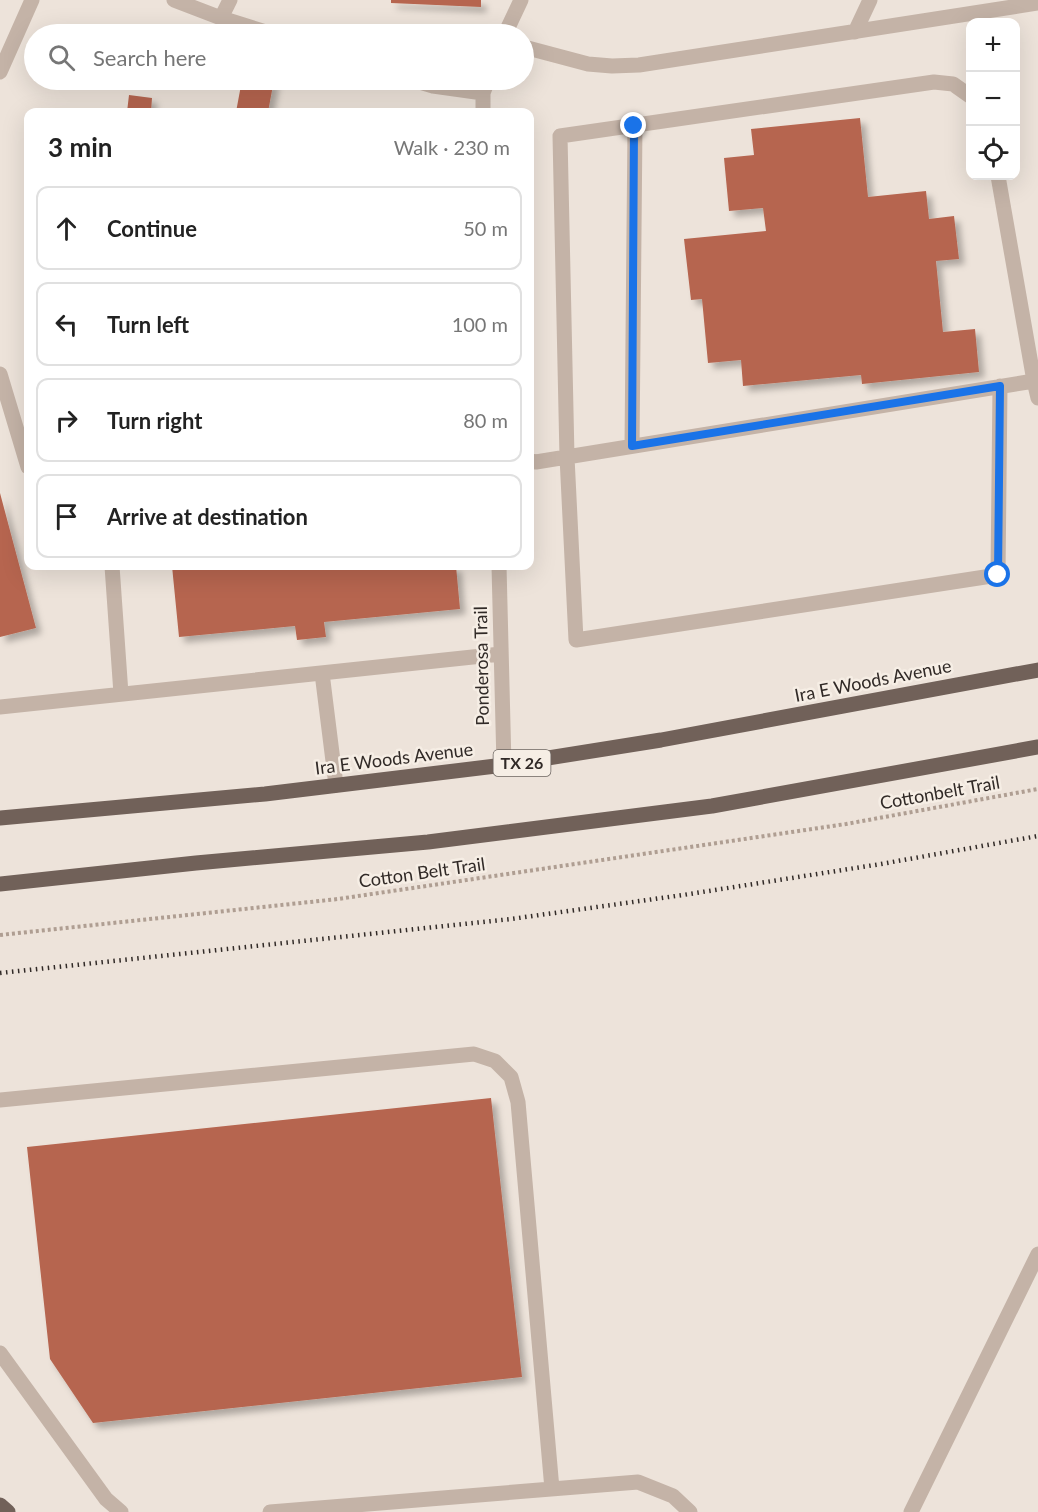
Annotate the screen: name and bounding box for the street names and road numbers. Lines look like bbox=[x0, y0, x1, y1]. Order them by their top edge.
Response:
street label: Ponderosa Trail bbox=[469, 606, 493, 726]
street label: Ira E Woods Avenue bbox=[793, 654, 953, 706]
street label: Ira E Woods Avenue bbox=[314, 737, 474, 779]
road number: TX 26 bbox=[494, 750, 550, 776]
street label: Cottonbelt Trail bbox=[878, 771, 1001, 813]
street label: Cotton Belt Trail bbox=[357, 852, 486, 892]

